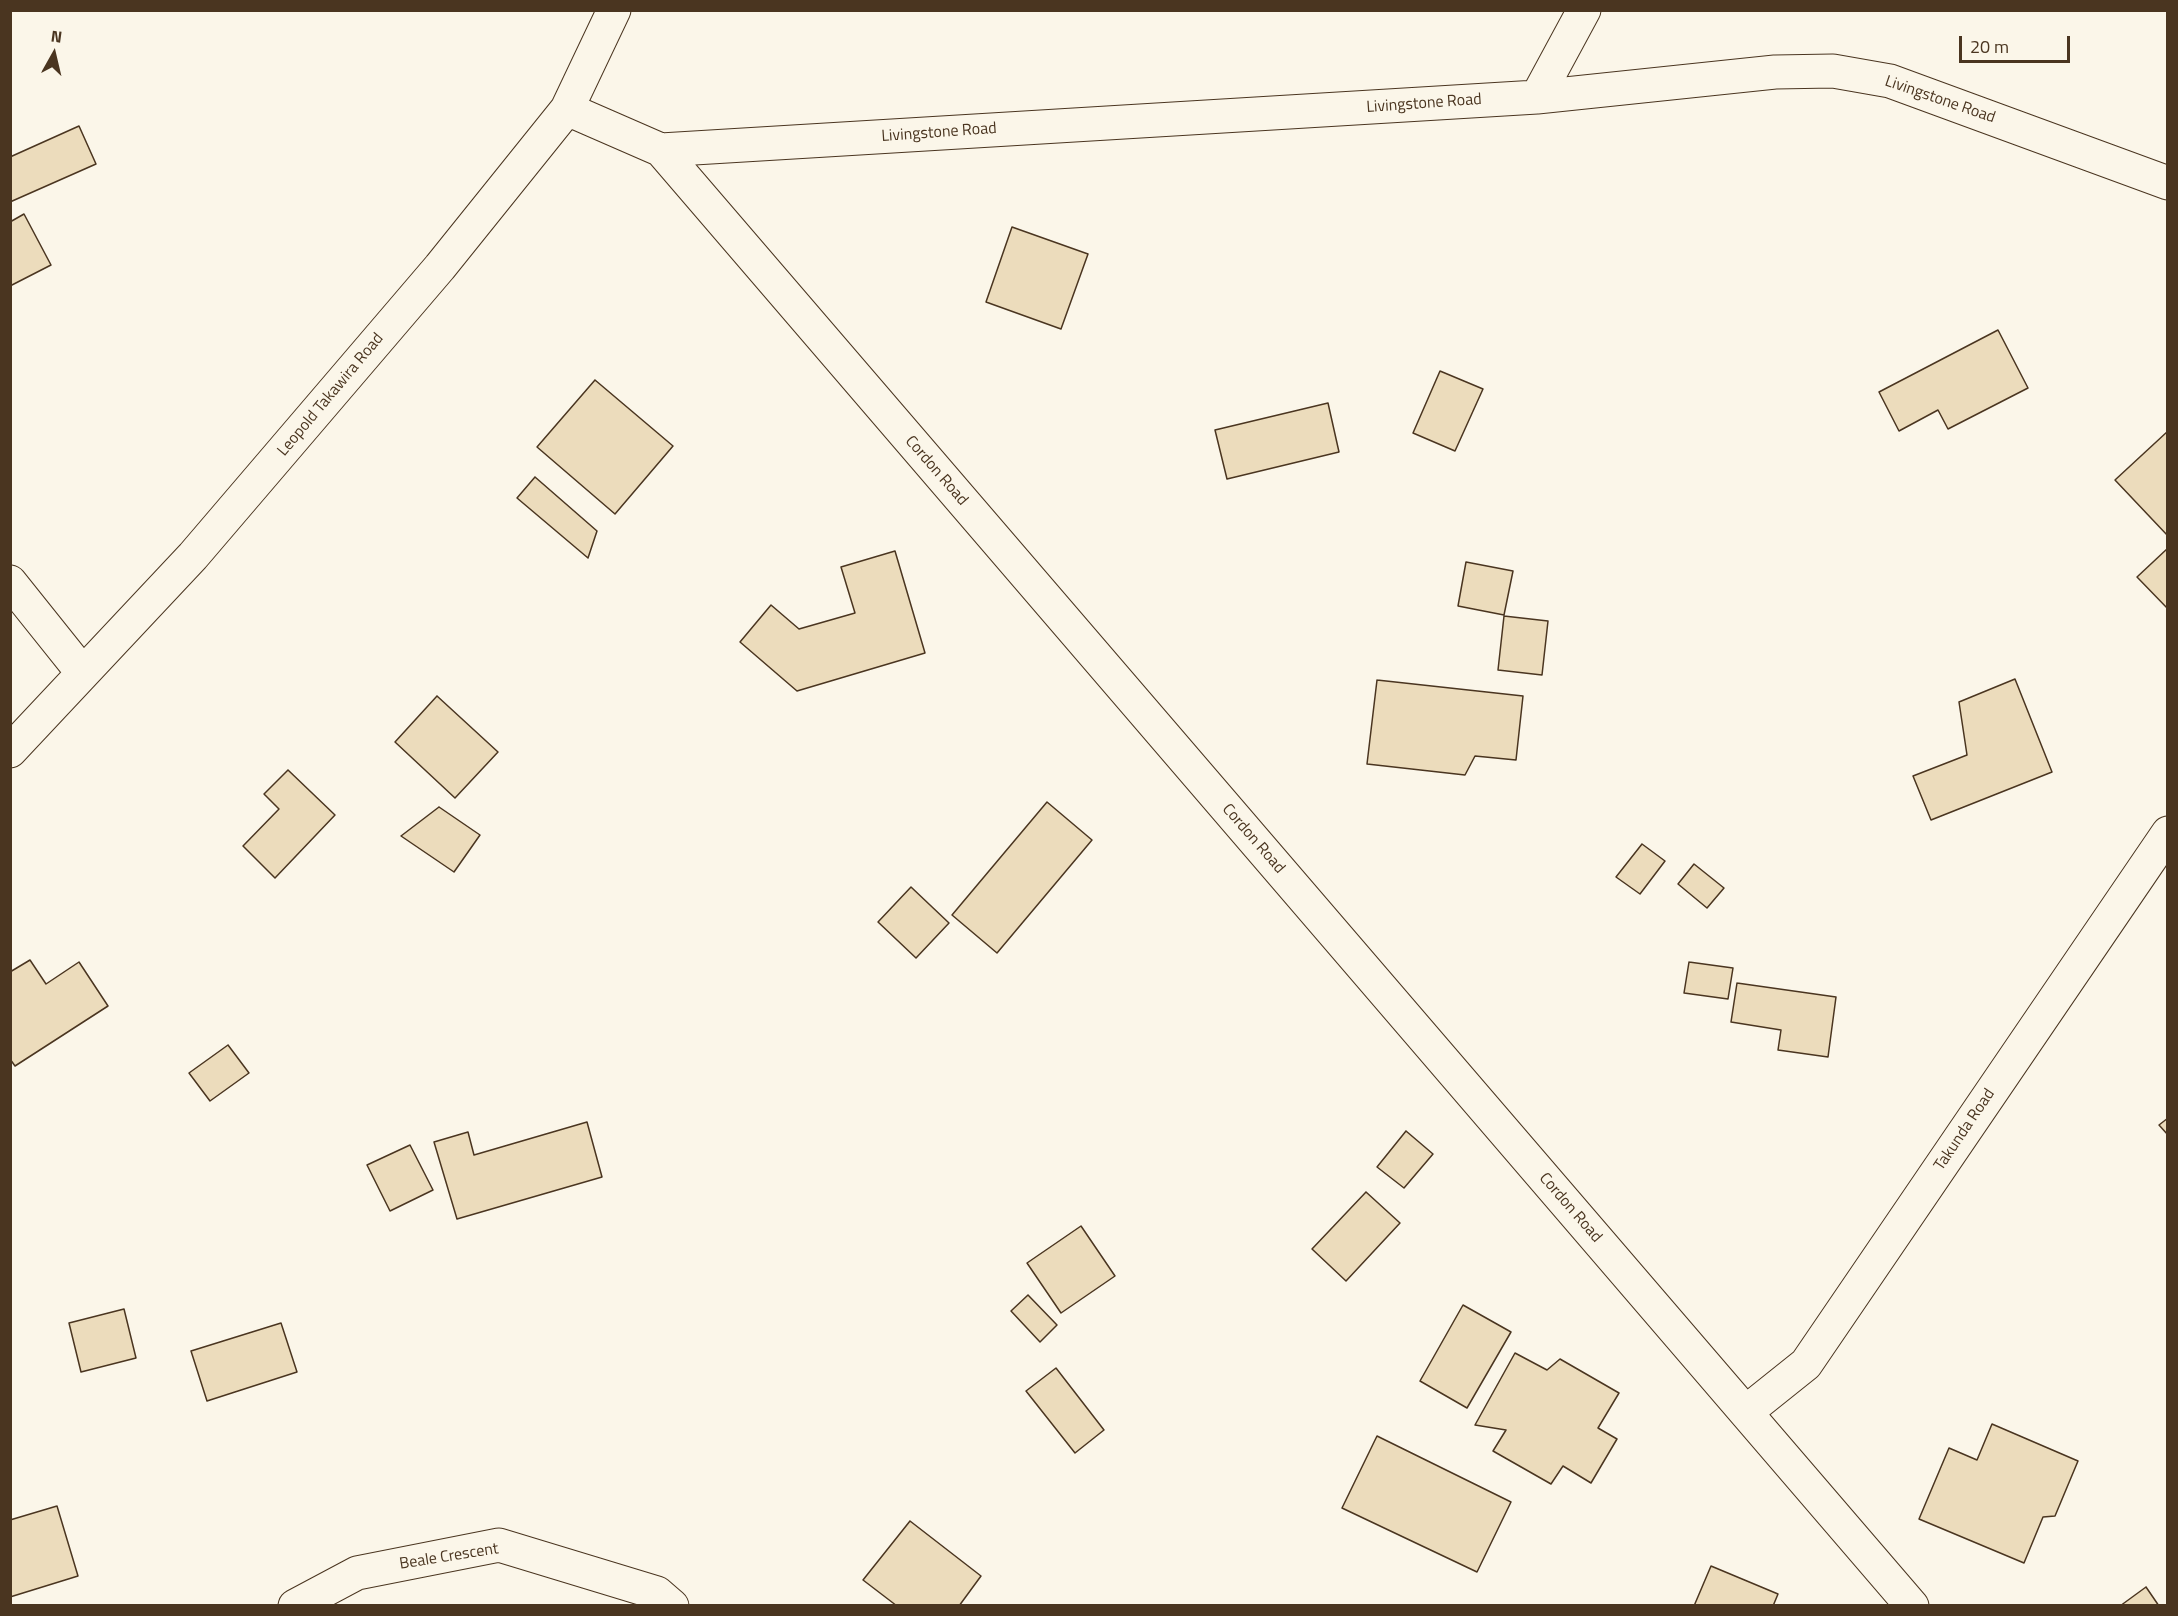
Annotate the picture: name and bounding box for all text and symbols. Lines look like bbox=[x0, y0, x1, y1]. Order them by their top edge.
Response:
north arrow bbox=[24, 24, 84, 84]
text: N bbox=[49, 24, 64, 49]
scale bar bbox=[1962, 24, 2073, 62]
text: 20 m bbox=[1970, 33, 2009, 60]
street label: Livingstone Road bbox=[1882, 72, 1998, 128]
street label: Livingstone Road bbox=[1366, 90, 1482, 118]
street label: Livingstone Road bbox=[881, 119, 997, 147]
street label: Leopold Takawira Road bbox=[274, 330, 388, 460]
street label: Cordon Road bbox=[901, 432, 971, 510]
street label: Cordon Road bbox=[1218, 800, 1288, 878]
street label: Takunda Road bbox=[1931, 1086, 1999, 1174]
street label: Cordon Road bbox=[1535, 1169, 1605, 1247]
street label: Beale Crescent bbox=[398, 1540, 500, 1574]

